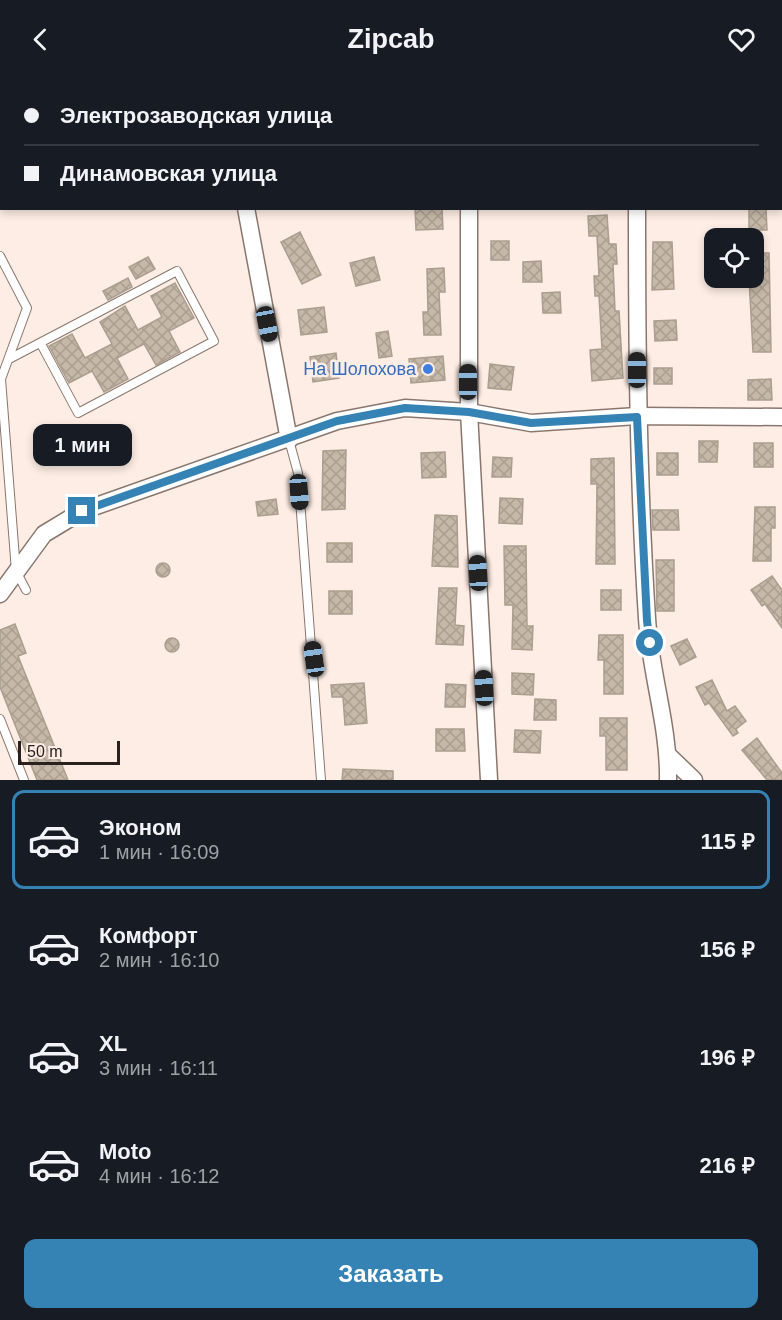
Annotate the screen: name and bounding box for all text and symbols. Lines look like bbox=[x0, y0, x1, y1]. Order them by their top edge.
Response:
icon: back bbox=[24, 23, 57, 56]
icon: heart bbox=[725, 23, 758, 56]
text: Zipcab bbox=[347, 24, 435, 54]
text: Электрозаводская улица bbox=[60, 103, 332, 128]
text: Динамовская улица bbox=[60, 161, 277, 186]
map controls bbox=[704, 228, 764, 288]
button: locate bbox=[704, 228, 764, 288]
car bbox=[255, 305, 279, 343]
car bbox=[628, 352, 646, 388]
place label: На Шолохова bbox=[303, 359, 417, 379]
marker: На Шолохова bbox=[421, 362, 435, 376]
car bbox=[459, 364, 477, 400]
callout: 1 мин bbox=[32, 424, 132, 466]
text: 1 мин bbox=[55, 434, 110, 456]
car bbox=[289, 473, 309, 511]
route end bbox=[68, 497, 95, 524]
car bbox=[468, 555, 488, 591]
route start bbox=[636, 629, 663, 656]
car bbox=[303, 640, 325, 678]
car bbox=[474, 670, 494, 706]
scale bar bbox=[18, 738, 120, 766]
text: 50 m bbox=[27, 743, 63, 760]
icon: car bbox=[27, 813, 81, 867]
text: Эконом bbox=[99, 815, 182, 840]
text: 115 ₽ bbox=[701, 829, 755, 854]
text: 1 мин · 16:09 bbox=[99, 841, 219, 863]
icon: car bbox=[27, 921, 81, 975]
text: Комфорт bbox=[99, 923, 198, 948]
text: 156 ₽ bbox=[699, 937, 755, 962]
text: 2 мин · 16:10 bbox=[99, 949, 219, 971]
icon: car bbox=[27, 1029, 81, 1083]
text: XL bbox=[99, 1031, 127, 1056]
text: 196 ₽ bbox=[699, 1045, 755, 1070]
text: 3 мин · 16:11 bbox=[99, 1057, 218, 1079]
icon: car bbox=[27, 1137, 81, 1191]
text: Moto bbox=[99, 1139, 152, 1164]
text: 216 ₽ bbox=[699, 1153, 755, 1178]
text: 4 мин · 16:12 bbox=[99, 1165, 219, 1187]
button: Заказать bbox=[24, 1239, 758, 1308]

